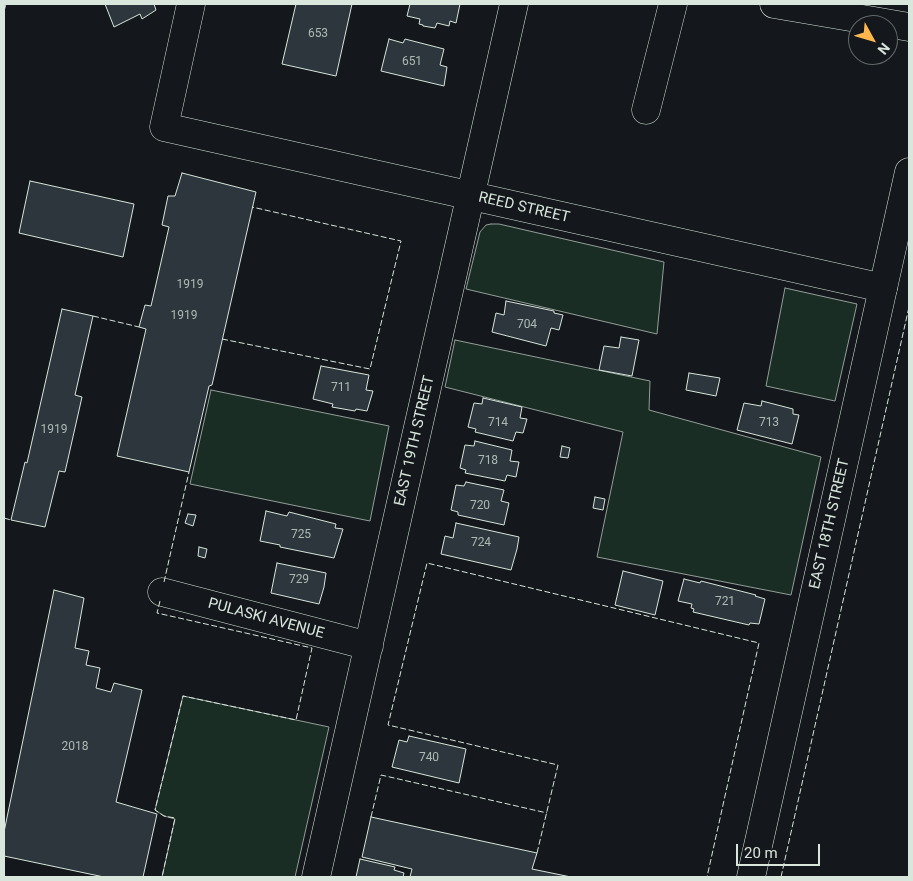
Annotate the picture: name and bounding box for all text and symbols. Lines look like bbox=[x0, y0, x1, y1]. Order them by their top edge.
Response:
north arrow bbox=[848, 15, 898, 65]
house number: 653 bbox=[308, 27, 328, 41]
text: N bbox=[875, 40, 893, 58]
house number: 651 bbox=[402, 55, 422, 69]
street label: REED STREET bbox=[477, 189, 571, 227]
house number: 1919 bbox=[177, 278, 203, 292]
house number: 1919 bbox=[171, 309, 197, 323]
house number: 704 bbox=[517, 318, 537, 332]
street label: EAST 19TH STREET bbox=[391, 374, 439, 508]
house number: 711 bbox=[331, 381, 351, 395]
house number: 714 bbox=[488, 416, 508, 430]
house number: 713 bbox=[759, 416, 779, 430]
house number: 1919 bbox=[41, 423, 67, 437]
house number: 718 bbox=[478, 454, 498, 468]
street label: EAST 18TH STREET bbox=[806, 457, 854, 591]
house number: 720 bbox=[470, 499, 490, 513]
house number: 725 bbox=[291, 528, 311, 542]
house number: 724 bbox=[471, 536, 491, 550]
house number: 729 bbox=[289, 573, 309, 587]
street label: PULASKI AVENUE bbox=[206, 595, 326, 643]
house number: 721 bbox=[715, 595, 735, 609]
house number: 2018 bbox=[62, 740, 88, 754]
house number: 740 bbox=[419, 751, 439, 765]
scale bar bbox=[738, 834, 822, 866]
text: 20 m bbox=[744, 844, 778, 862]

